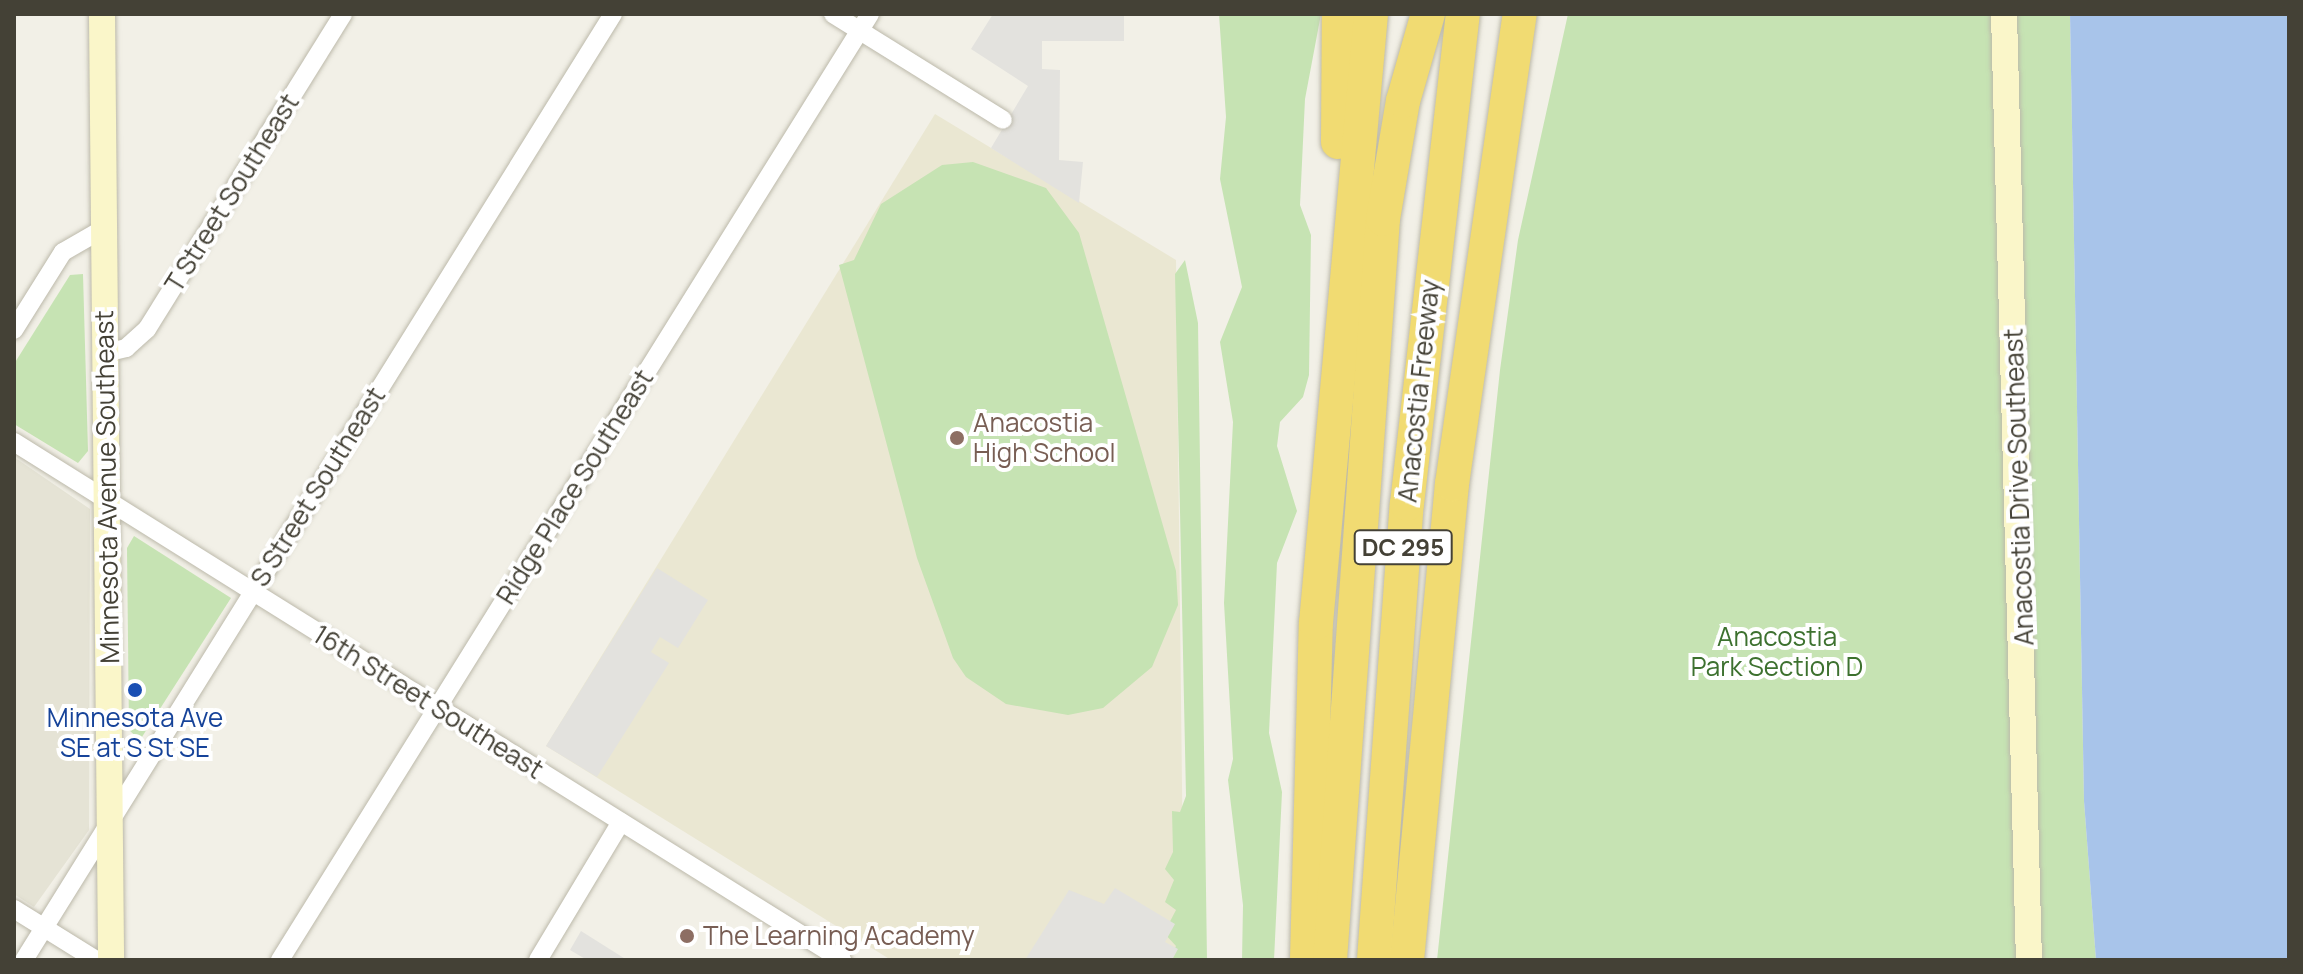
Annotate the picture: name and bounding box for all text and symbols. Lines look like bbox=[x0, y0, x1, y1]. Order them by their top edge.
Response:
street label: T Street Southeast bbox=[158, 88, 306, 298]
street label: Anacostia Freeway bbox=[1392, 278, 1446, 504]
street label: Minnesota Avenue Southeast bbox=[88, 310, 126, 664]
street label: Anacostia Drive Southeast bbox=[1998, 328, 2040, 646]
street label: Ridge Place Southeast bbox=[490, 364, 660, 610]
street label: S Street Southeast bbox=[244, 382, 392, 592]
place label: Anacostia High School bbox=[973, 407, 1116, 468]
marker: Anacostia High School bbox=[948, 429, 966, 447]
road number: DC 295 bbox=[1353, 527, 1453, 567]
street label: 16th Street Southeast bbox=[307, 619, 549, 785]
park label: Anacostia Park Section D bbox=[1691, 621, 1863, 682]
marker: Minnesota Ave SE at S St SE bbox=[126, 681, 144, 699]
place label: Minnesota Ave SE at S St SE bbox=[47, 702, 223, 764]
place label: The Learning Academy bbox=[703, 920, 975, 952]
marker: The Learning Academy bbox=[678, 927, 696, 945]

